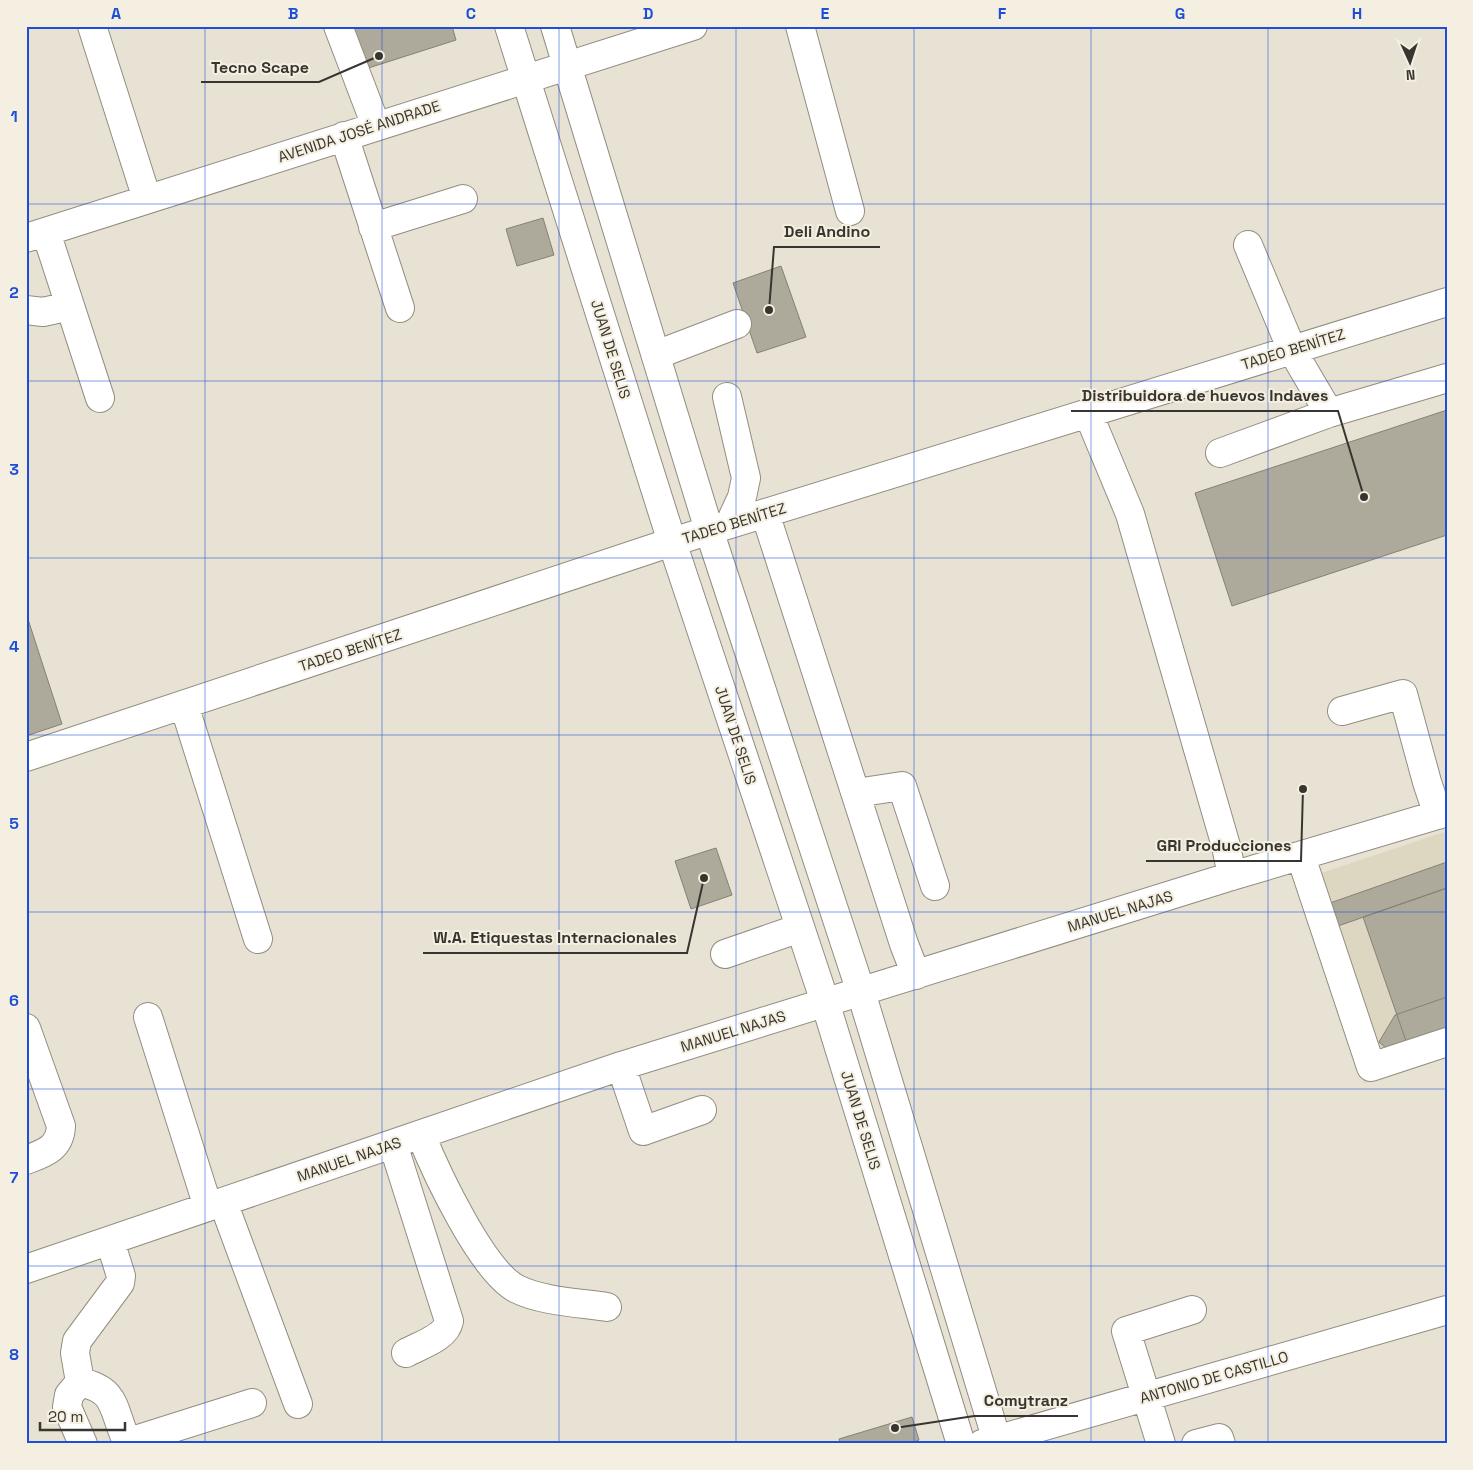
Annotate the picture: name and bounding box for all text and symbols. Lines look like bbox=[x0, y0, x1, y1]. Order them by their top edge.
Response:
text: A bbox=[111, 3, 121, 24]
text: B bbox=[288, 3, 298, 24]
text: C bbox=[466, 3, 476, 24]
text: D bbox=[643, 3, 653, 24]
text: E bbox=[821, 3, 830, 24]
text: F bbox=[998, 3, 1007, 24]
text: G bbox=[1175, 3, 1185, 24]
text: H bbox=[1352, 3, 1362, 24]
north arrow bbox=[1386, 38, 1436, 88]
callout: Tecno Scape bbox=[201, 51, 319, 82]
text: Tecno Scape bbox=[211, 57, 309, 78]
text: N bbox=[1406, 66, 1416, 84]
street label: AVENIDA JOSÉ ANDRADE bbox=[275, 96, 443, 166]
text: 1 bbox=[10, 106, 18, 127]
callout: Deli Andino bbox=[774, 216, 880, 247]
text: Deli Andino bbox=[784, 221, 870, 242]
text: 2 bbox=[9, 282, 19, 303]
street label: JUAN DE SELIS bbox=[587, 297, 635, 401]
street label: TADEO BENÍTEZ bbox=[1239, 324, 1347, 374]
callout: Distribuidora de huevos Indaves bbox=[1071, 380, 1338, 411]
text: Distribuidora de huevos Indaves bbox=[1082, 385, 1328, 406]
text: 3 bbox=[9, 459, 19, 480]
street label: TADEO BENÍTEZ bbox=[680, 498, 788, 548]
street label: TADEO BENÍTEZ bbox=[296, 624, 404, 676]
text: 4 bbox=[9, 636, 19, 657]
street label: JUAN DE SELIS bbox=[711, 683, 761, 787]
text: 5 bbox=[9, 813, 19, 834]
callout: GRI Producciones bbox=[1146, 830, 1301, 861]
text: GRI Producciones bbox=[1157, 835, 1291, 856]
street label: MANUEL NAJAS bbox=[1065, 886, 1175, 936]
callout: W.A. Etiquestas Internacionales bbox=[423, 922, 687, 953]
text: W.A. Etiquestas Internacionales bbox=[433, 927, 677, 948]
text: 6 bbox=[9, 990, 19, 1011]
street label: MANUEL NAJAS bbox=[678, 1006, 788, 1056]
street label: JUAN DE SELIS bbox=[837, 1068, 885, 1172]
street label: MANUEL NAJAS bbox=[294, 1132, 404, 1186]
text: 7 bbox=[10, 1167, 19, 1188]
text: 8 bbox=[9, 1344, 19, 1365]
street label: ANTONIO DE CASTILLO bbox=[1137, 1347, 1291, 1407]
callout: Comytranz bbox=[974, 1385, 1078, 1416]
text: Comytranz bbox=[984, 1390, 1068, 1411]
scale bar bbox=[40, 1400, 125, 1432]
text: 20 m bbox=[48, 1407, 83, 1426]

